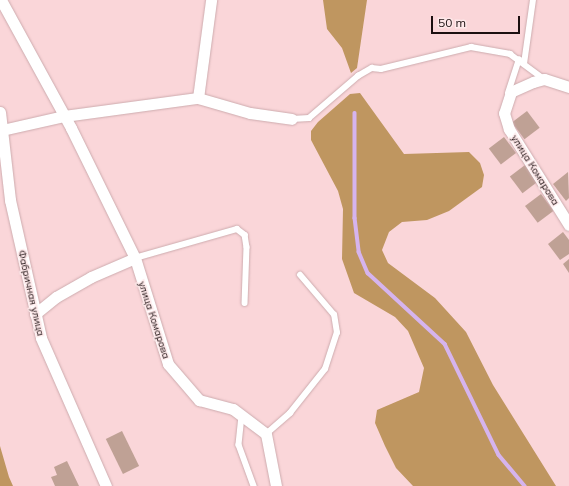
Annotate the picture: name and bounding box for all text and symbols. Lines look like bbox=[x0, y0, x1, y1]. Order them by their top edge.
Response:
scale bar bbox=[433, 8, 522, 34]
text: 50 m bbox=[438, 15, 466, 30]
street label: улица Комарова bbox=[509, 133, 561, 207]
street label: Фабричная улица bbox=[15, 249, 47, 337]
street label: улица Комарова bbox=[136, 280, 172, 360]

